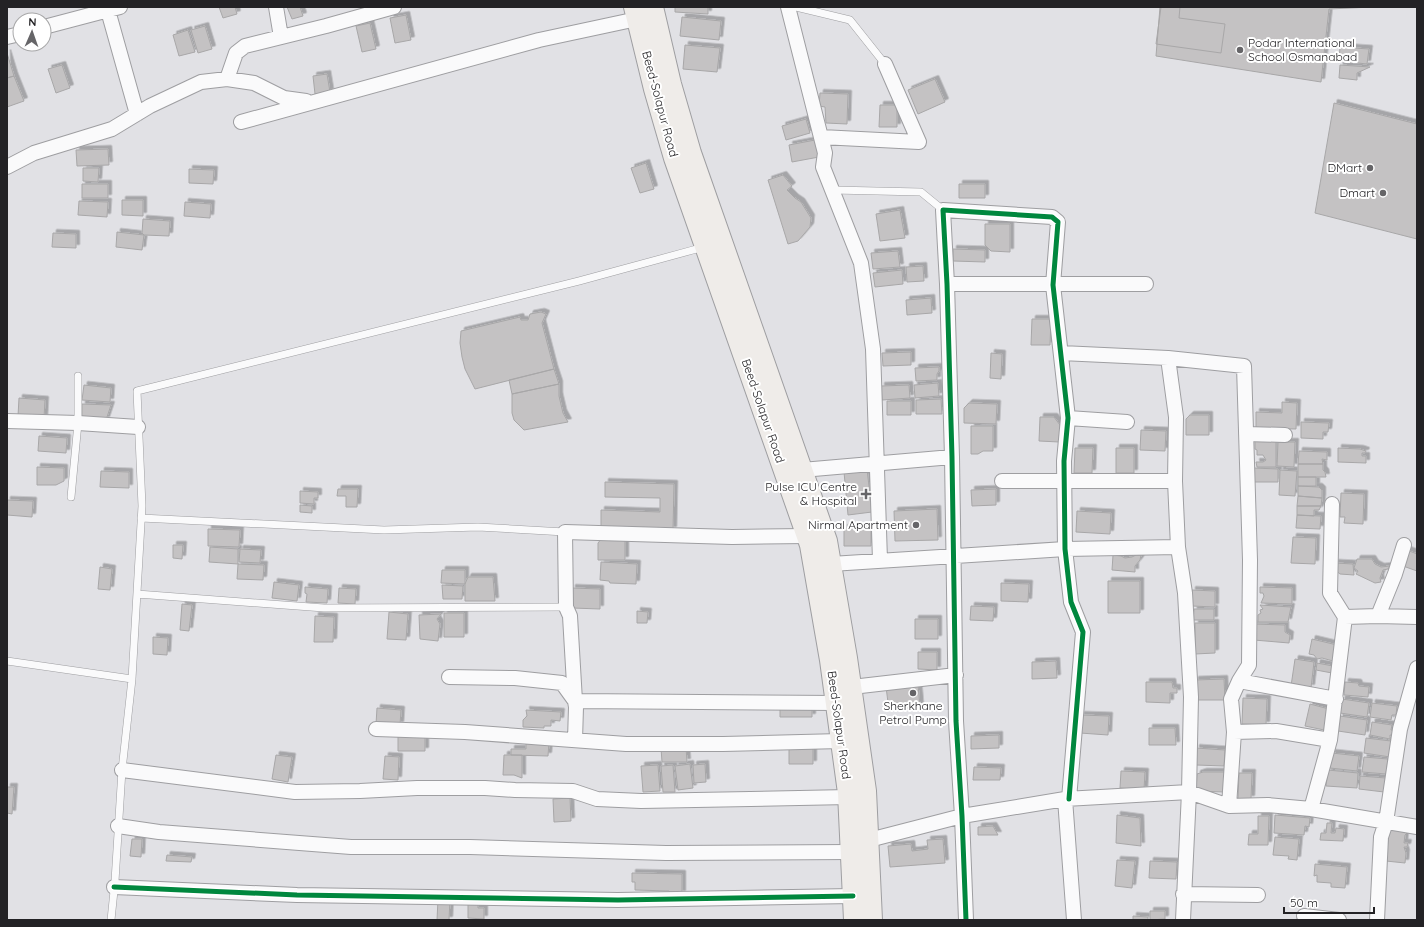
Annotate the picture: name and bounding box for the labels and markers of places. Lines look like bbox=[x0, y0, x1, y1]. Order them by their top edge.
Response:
place label: Podar International School Osmanabad bbox=[1248, 35, 1357, 64]
marker: Podar International School Osmanabad bbox=[1235, 45, 1245, 55]
place label: DMart bbox=[1327, 160, 1362, 175]
marker: DMart bbox=[1365, 163, 1375, 173]
place label: Dmart bbox=[1339, 185, 1375, 200]
marker: Dmart bbox=[1378, 188, 1388, 198]
place label: Pulse ICU Centre & Hospital bbox=[765, 479, 857, 508]
marker: Pulse ICU Centre & Hospital bbox=[860, 488, 872, 500]
place label: Nirmal Apartment bbox=[808, 517, 908, 532]
marker: Nirmal Apartment bbox=[911, 520, 921, 530]
marker: Sherkhane Petrol Pump bbox=[908, 688, 918, 698]
place label: Sherkhane Petrol Pump bbox=[879, 698, 947, 727]

